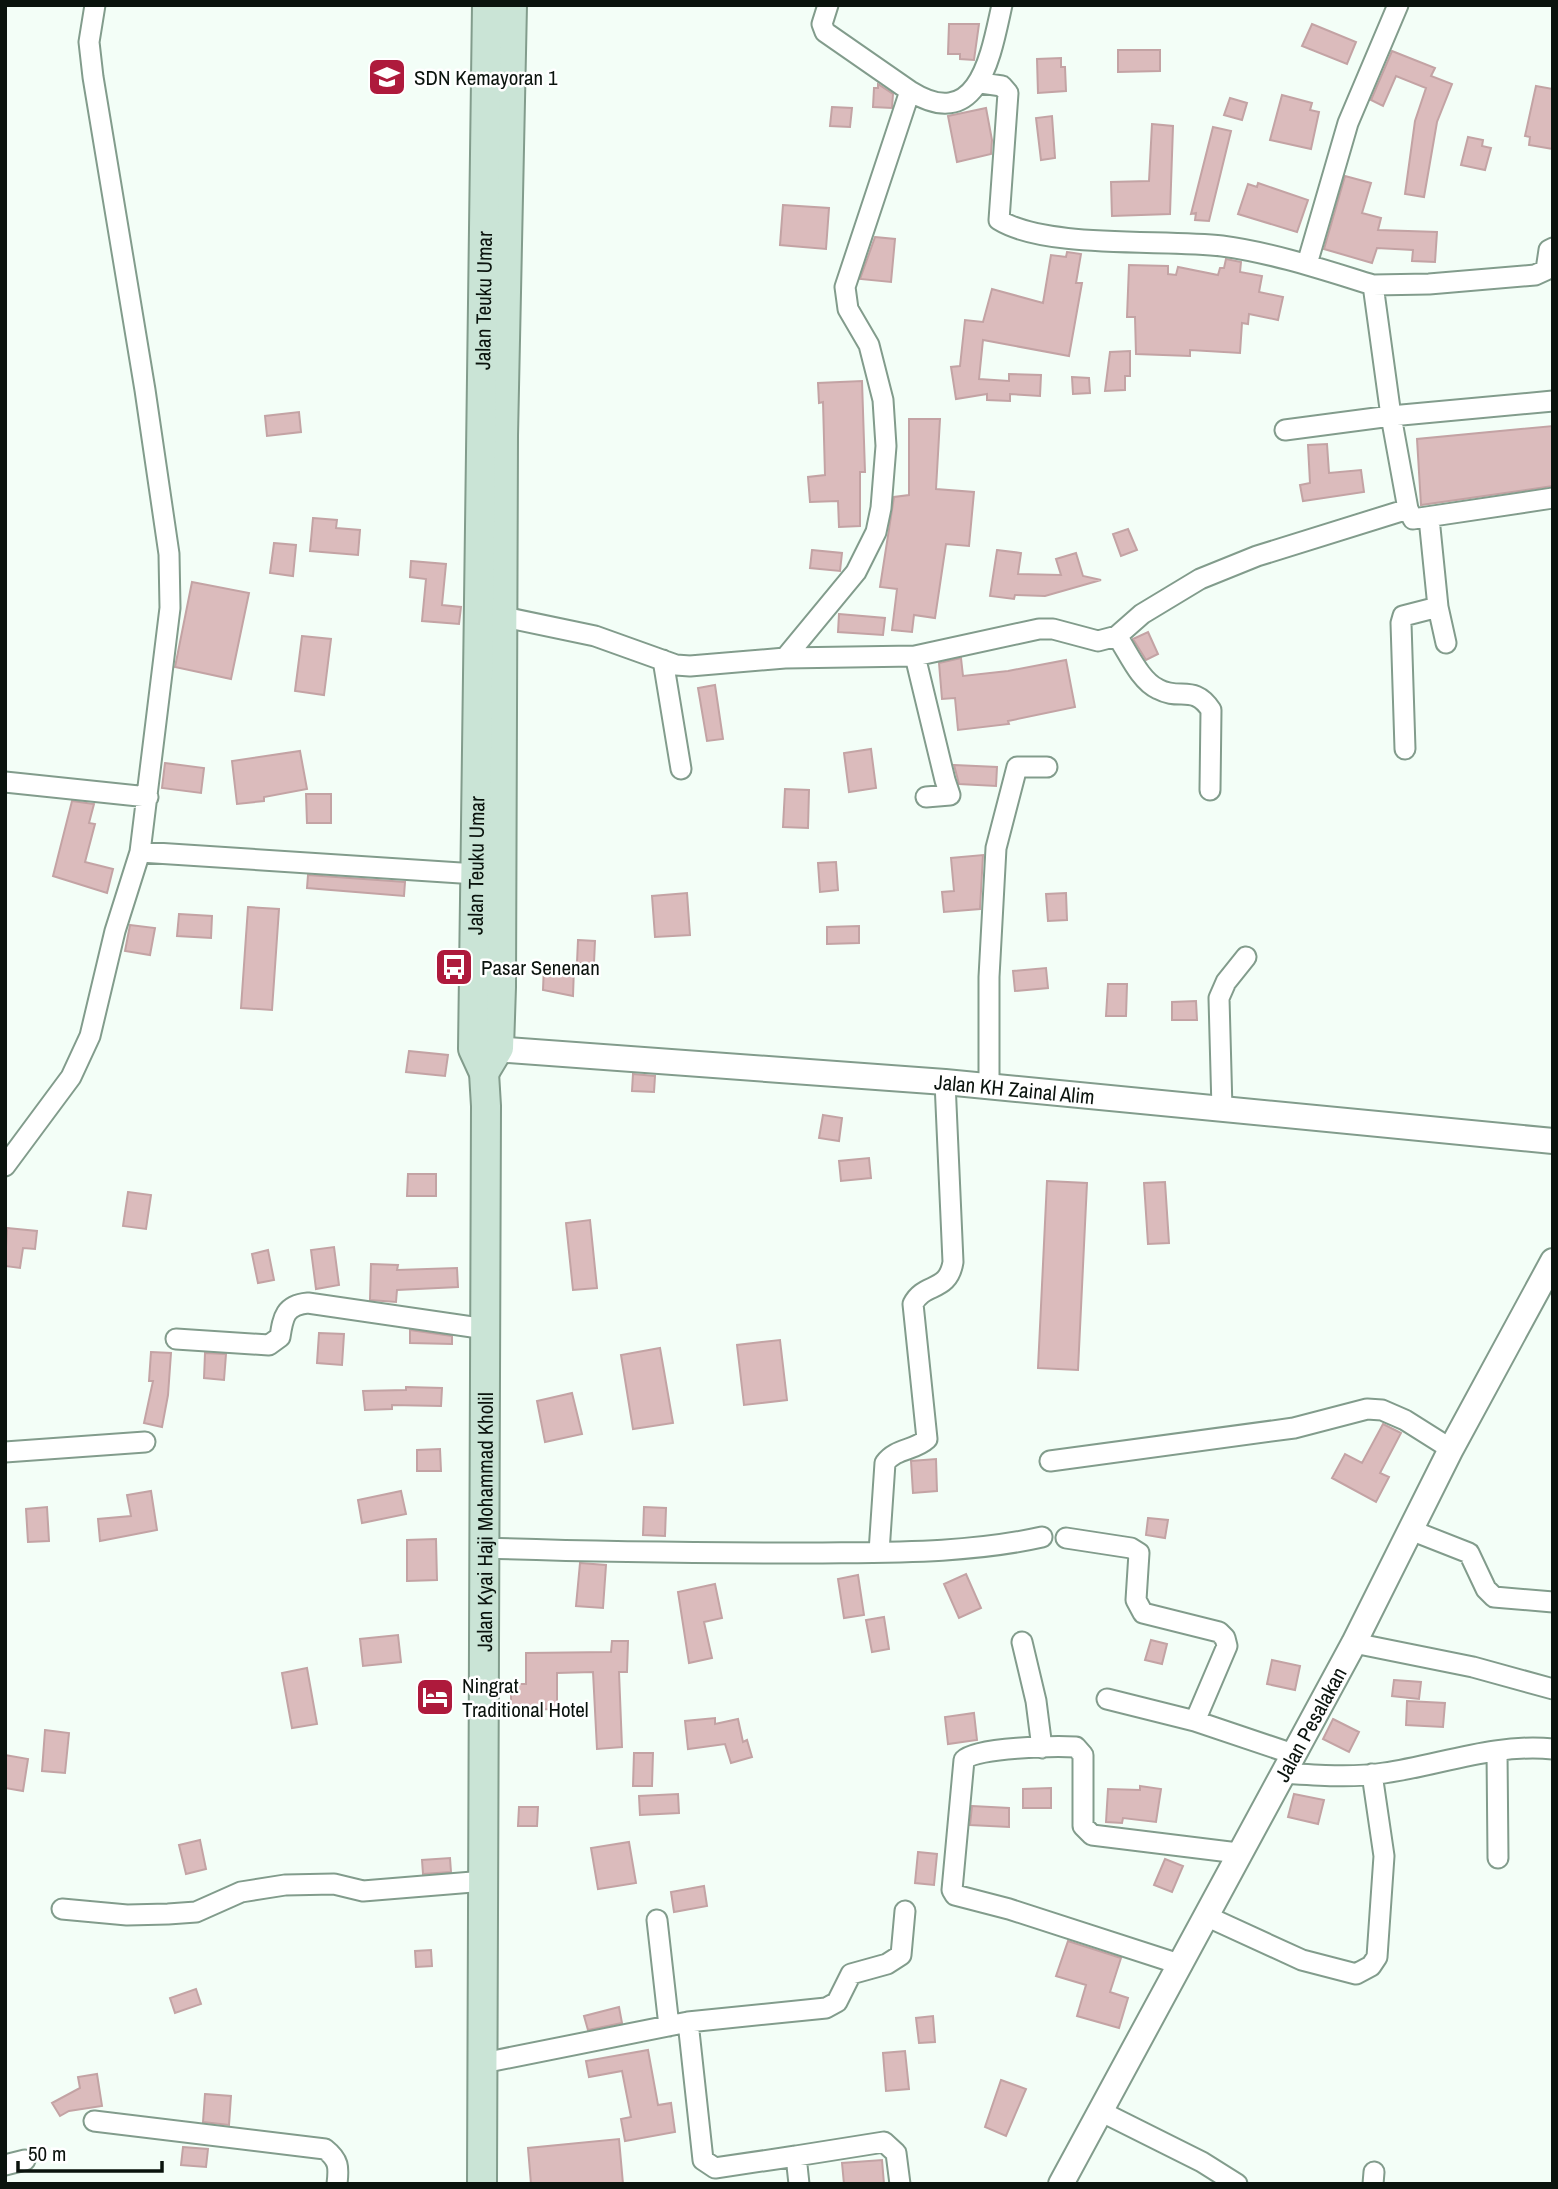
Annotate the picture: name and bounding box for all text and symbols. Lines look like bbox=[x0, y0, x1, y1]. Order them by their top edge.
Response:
school or university icon: SDN Kemayoran 1 bbox=[366, 56, 408, 98]
place label: SDN Kemayoran 1 bbox=[414, 63, 558, 92]
street label: Jalan Teuku Umar bbox=[468, 231, 498, 370]
street label: Jalan Teuku Umar bbox=[460, 796, 491, 935]
bus stop icon: Pasar Senenan bbox=[433, 946, 475, 988]
place label: Pasar Senenan bbox=[481, 953, 600, 982]
street label: Jalan KH Zainal Alim bbox=[933, 1067, 1096, 1111]
street label: Jalan Kyai Haji Mohammad Kholil bbox=[469, 1392, 499, 1652]
street label: Jalan Pesalakan bbox=[1267, 1662, 1353, 1787]
place label: Ningrat Traditional Hotel bbox=[462, 1671, 589, 1724]
hotel icon: Ningrat Traditional Hotel bbox=[414, 1676, 456, 1718]
scale bar bbox=[18, 2130, 161, 2174]
text: 50 m bbox=[28, 2139, 66, 2168]

